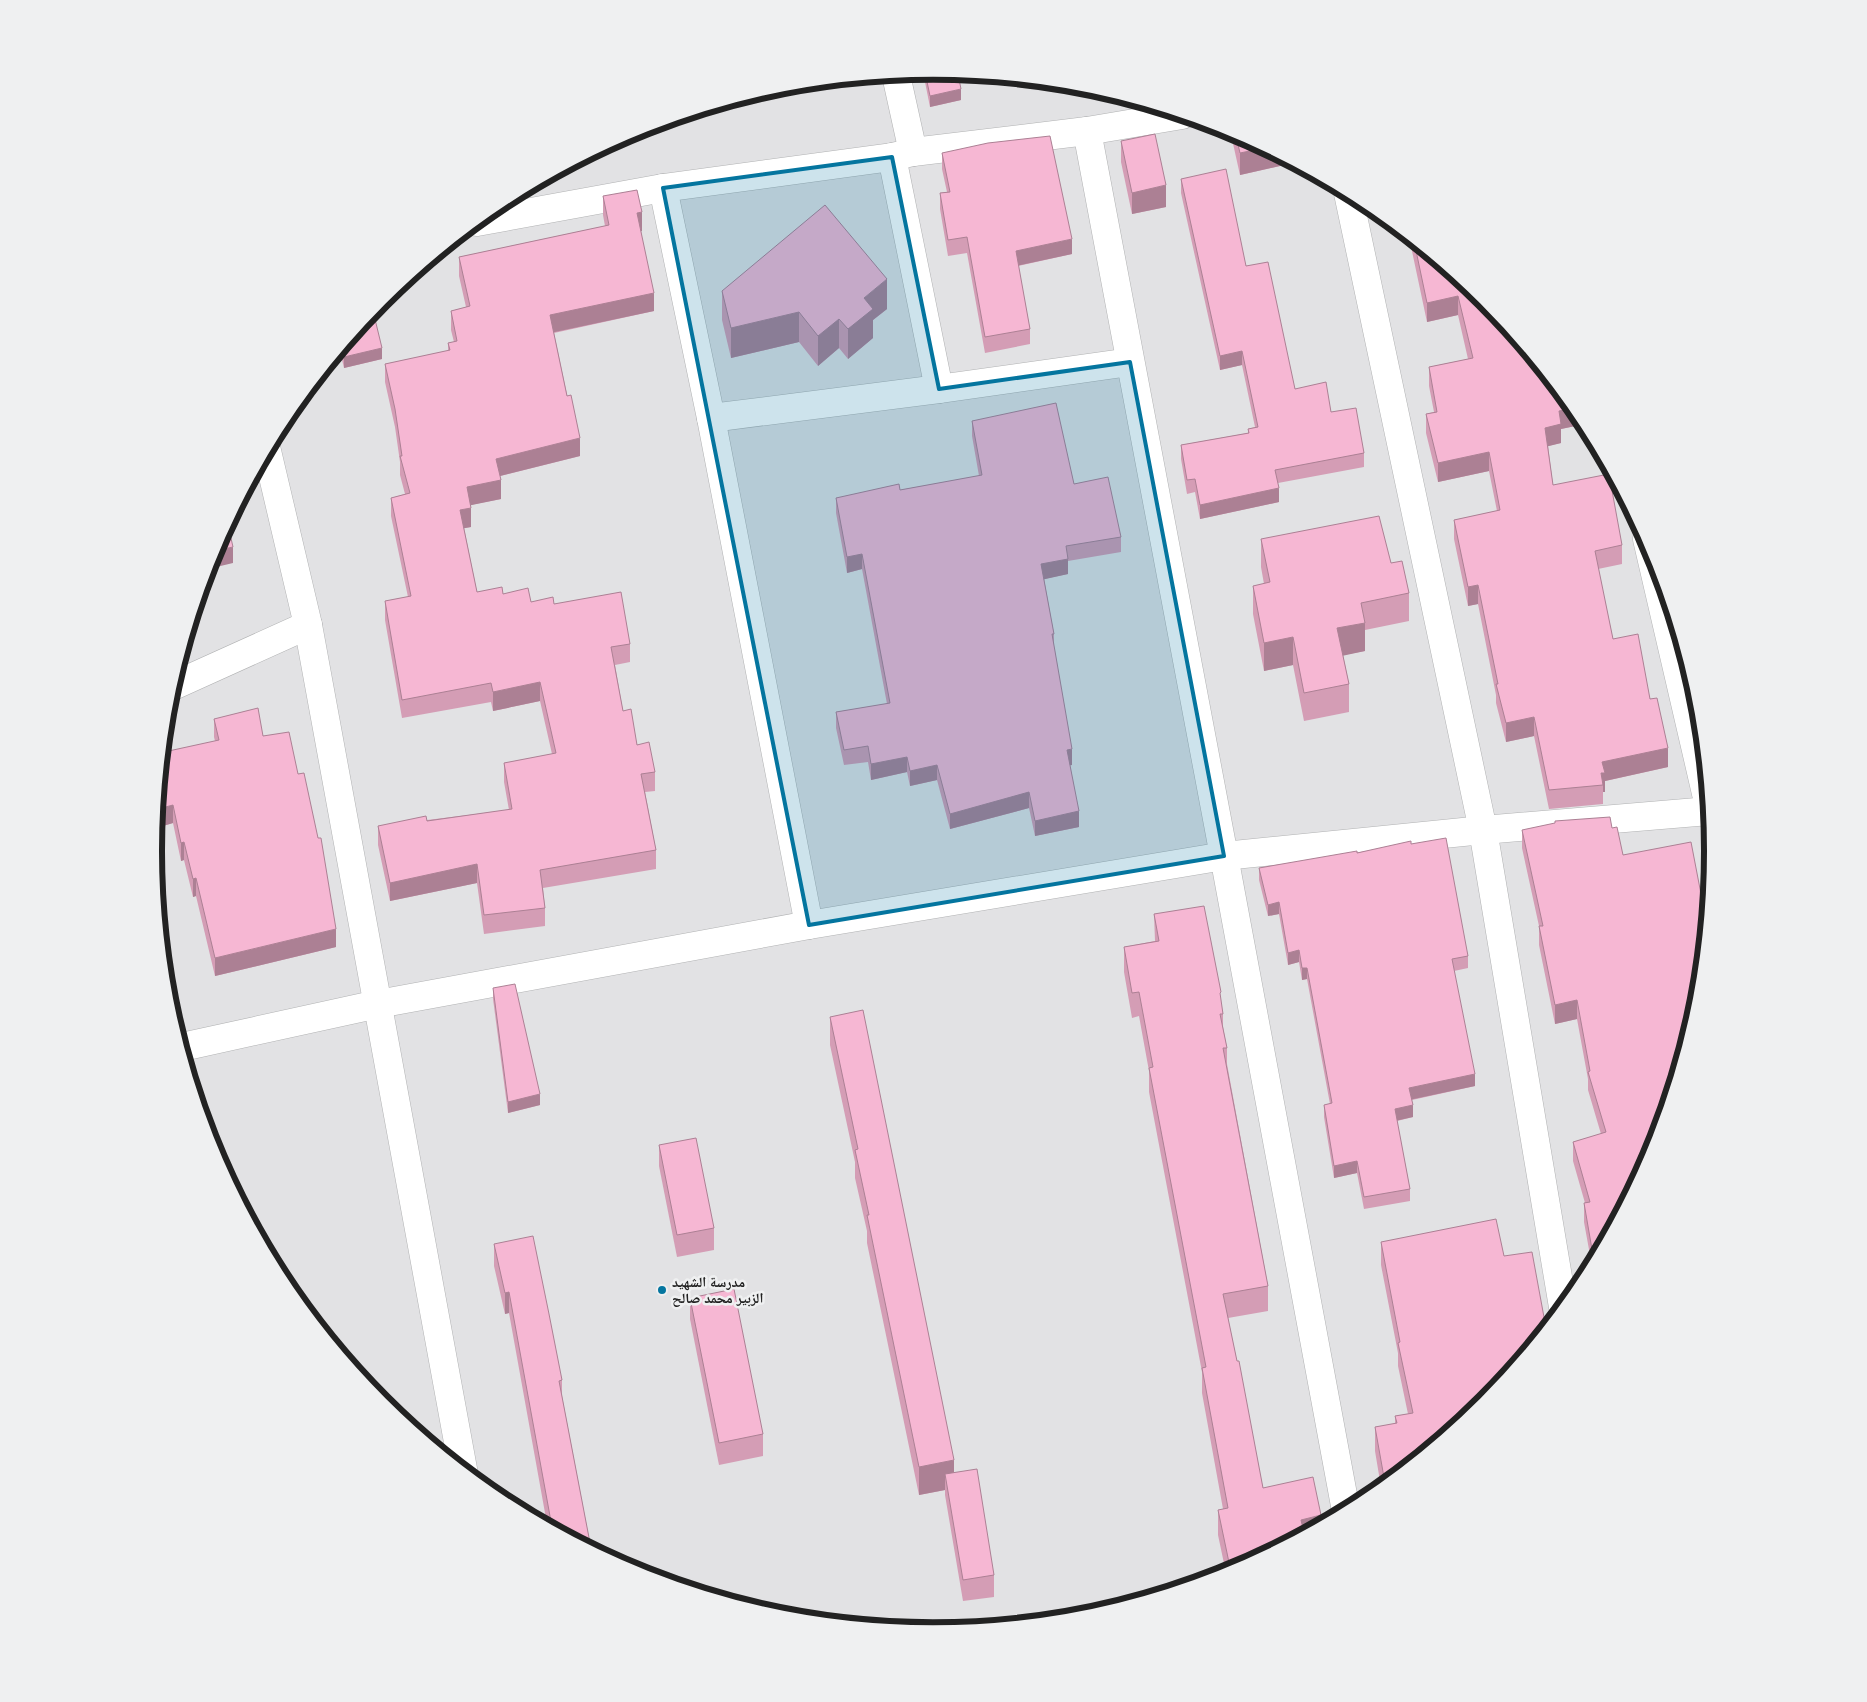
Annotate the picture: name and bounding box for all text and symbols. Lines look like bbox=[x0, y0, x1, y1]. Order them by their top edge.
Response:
place label: مدرسة الشهيد الزبير محمد صالح bbox=[672, 1273, 763, 1307]
marker: مدرسة الشهيد الزبير محمد صالح bbox=[656, 1284, 668, 1296]

